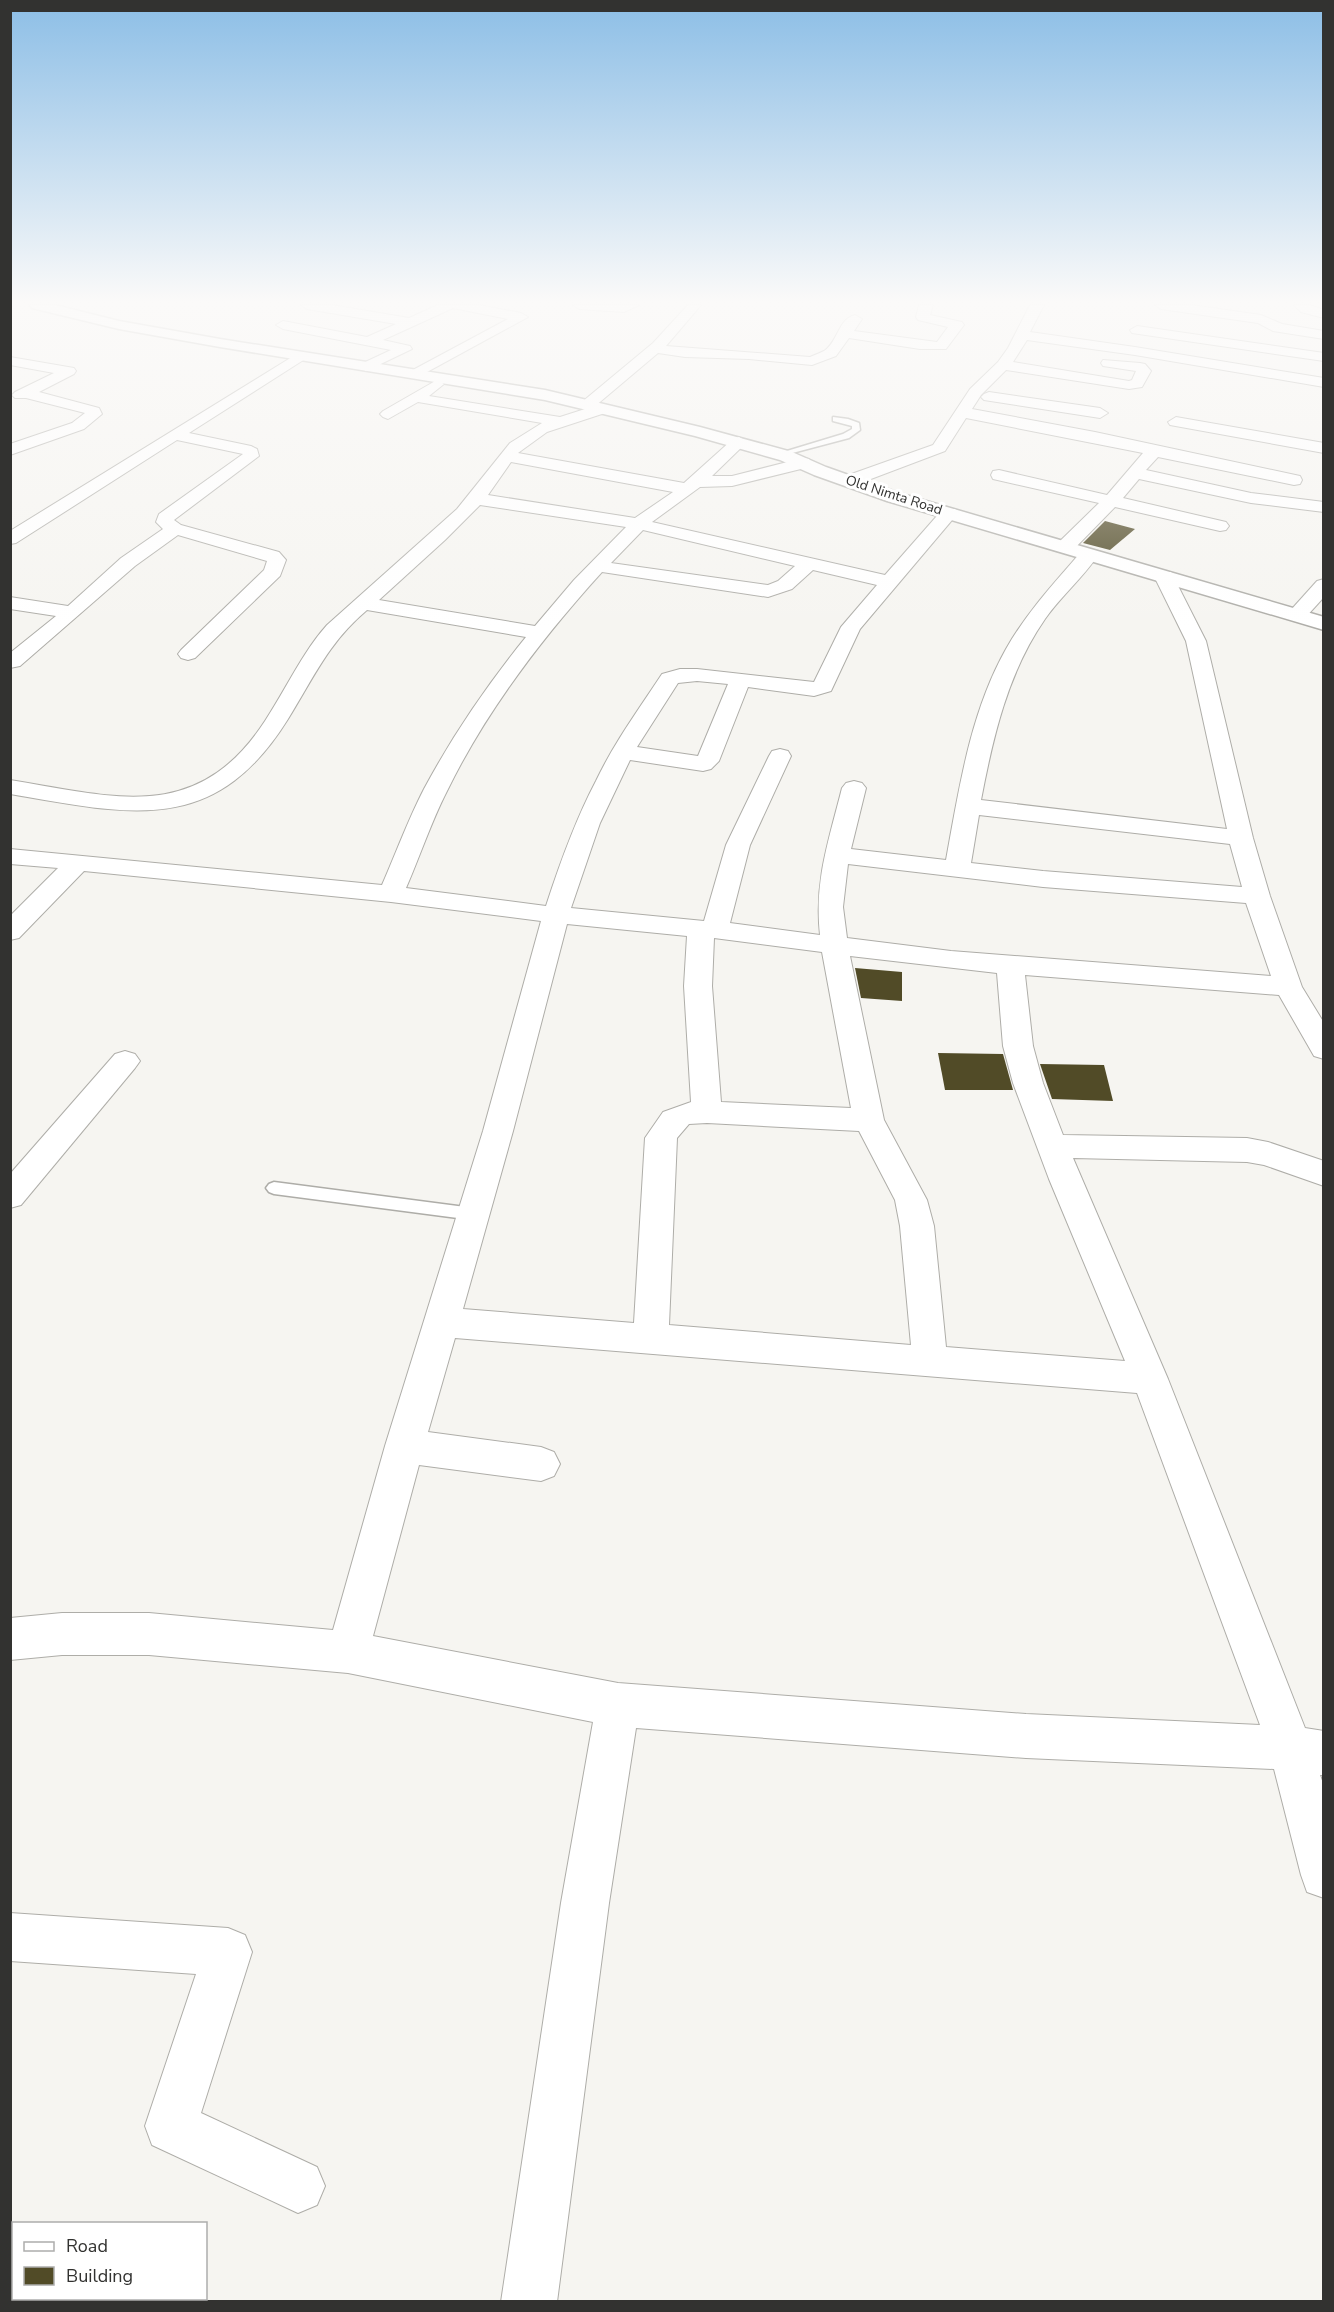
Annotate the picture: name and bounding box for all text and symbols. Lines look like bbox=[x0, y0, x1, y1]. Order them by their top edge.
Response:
street label: Old Nimta Road bbox=[843, 470, 945, 520]
legend bbox=[12, 2222, 207, 2300]
text: Road bbox=[66, 2234, 108, 2258]
text: Building bbox=[66, 2264, 133, 2288]

